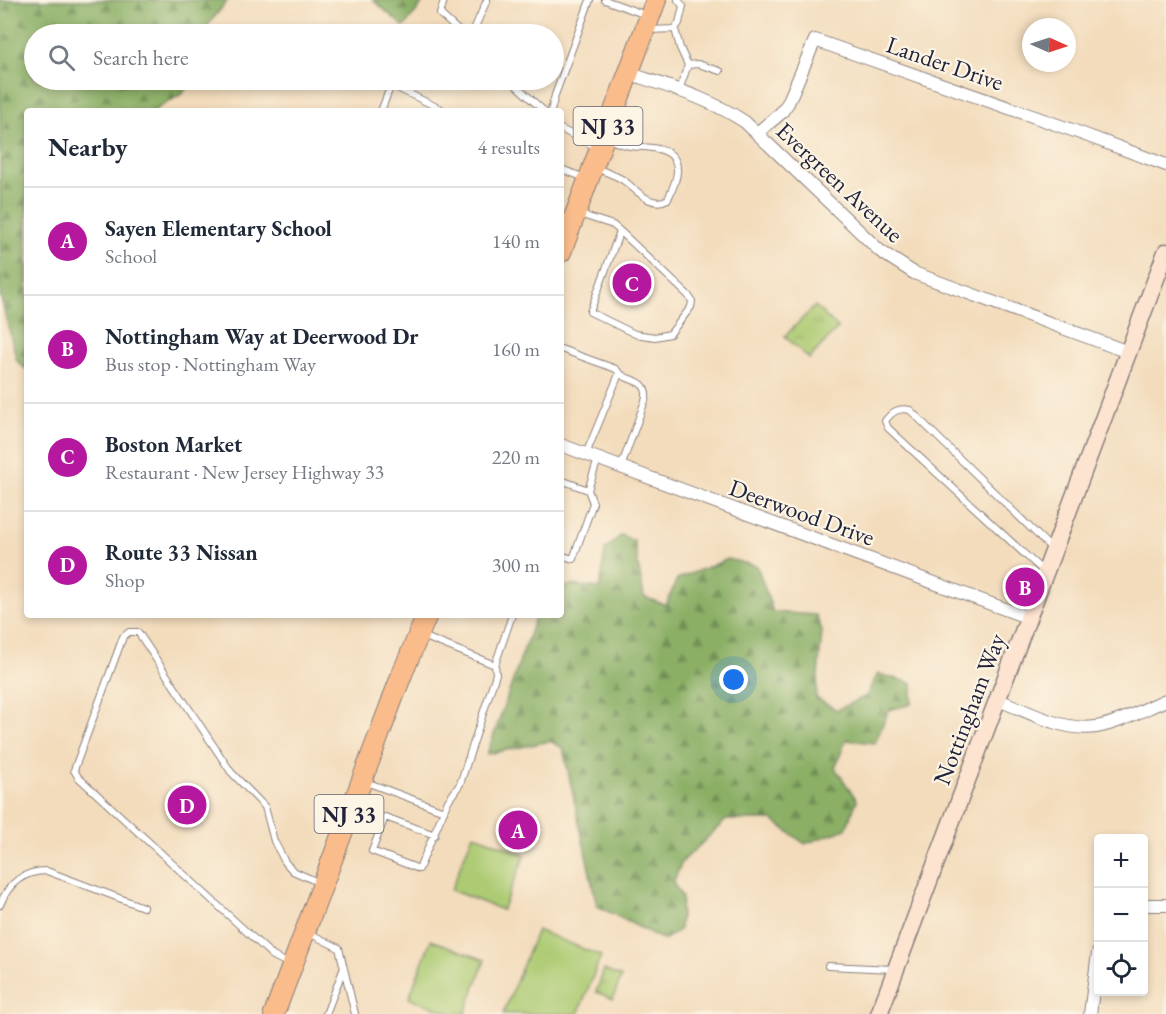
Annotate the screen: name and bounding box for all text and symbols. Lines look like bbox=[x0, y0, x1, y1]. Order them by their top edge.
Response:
north arrow bbox=[1022, 18, 1076, 72]
search box bbox=[24, 24, 564, 90]
street label: Lander Drive bbox=[882, 29, 1008, 97]
icon: search bbox=[45, 41, 78, 74]
text: Search here bbox=[93, 43, 188, 72]
road number: NJ 33 bbox=[574, 107, 642, 145]
street label: Evergreen Avenue bbox=[770, 115, 910, 249]
text: Nearby bbox=[48, 130, 128, 164]
text: 4 results bbox=[477, 134, 540, 160]
text: Sayen Elementary School bbox=[105, 214, 332, 243]
text: A bbox=[60, 228, 75, 254]
text: 140 m bbox=[492, 228, 540, 254]
text: School bbox=[105, 243, 157, 269]
pin: C bbox=[612, 260, 652, 306]
text: Nottingham Way at Deerwood Dr bbox=[105, 322, 418, 351]
text: B bbox=[61, 336, 74, 362]
text: 160 m bbox=[492, 336, 540, 362]
text: Bus stop · Nottingham Way bbox=[105, 351, 316, 377]
text: Boston Market bbox=[105, 430, 242, 459]
text: C bbox=[60, 444, 75, 470]
text: 220 m bbox=[492, 444, 540, 470]
text: Restaurant · New Jersey Highway 33 bbox=[105, 459, 384, 485]
street label: Deerwood Drive bbox=[725, 471, 879, 553]
text: Route 33 Nissan bbox=[105, 538, 258, 567]
text: D bbox=[60, 552, 75, 578]
text: 300 m bbox=[492, 552, 540, 578]
pin: B bbox=[1006, 564, 1044, 610]
text: Shop bbox=[105, 567, 145, 593]
street label: Nottingham Way bbox=[926, 628, 1012, 789]
your location bbox=[719, 665, 748, 694]
pin: D bbox=[168, 782, 207, 828]
road number: NJ 33 bbox=[314, 795, 384, 833]
pin: A bbox=[498, 808, 538, 852]
map controls bbox=[1094, 834, 1148, 996]
button: + bbox=[1094, 834, 1148, 888]
button: − bbox=[1094, 888, 1148, 942]
button: locate bbox=[1094, 942, 1148, 996]

